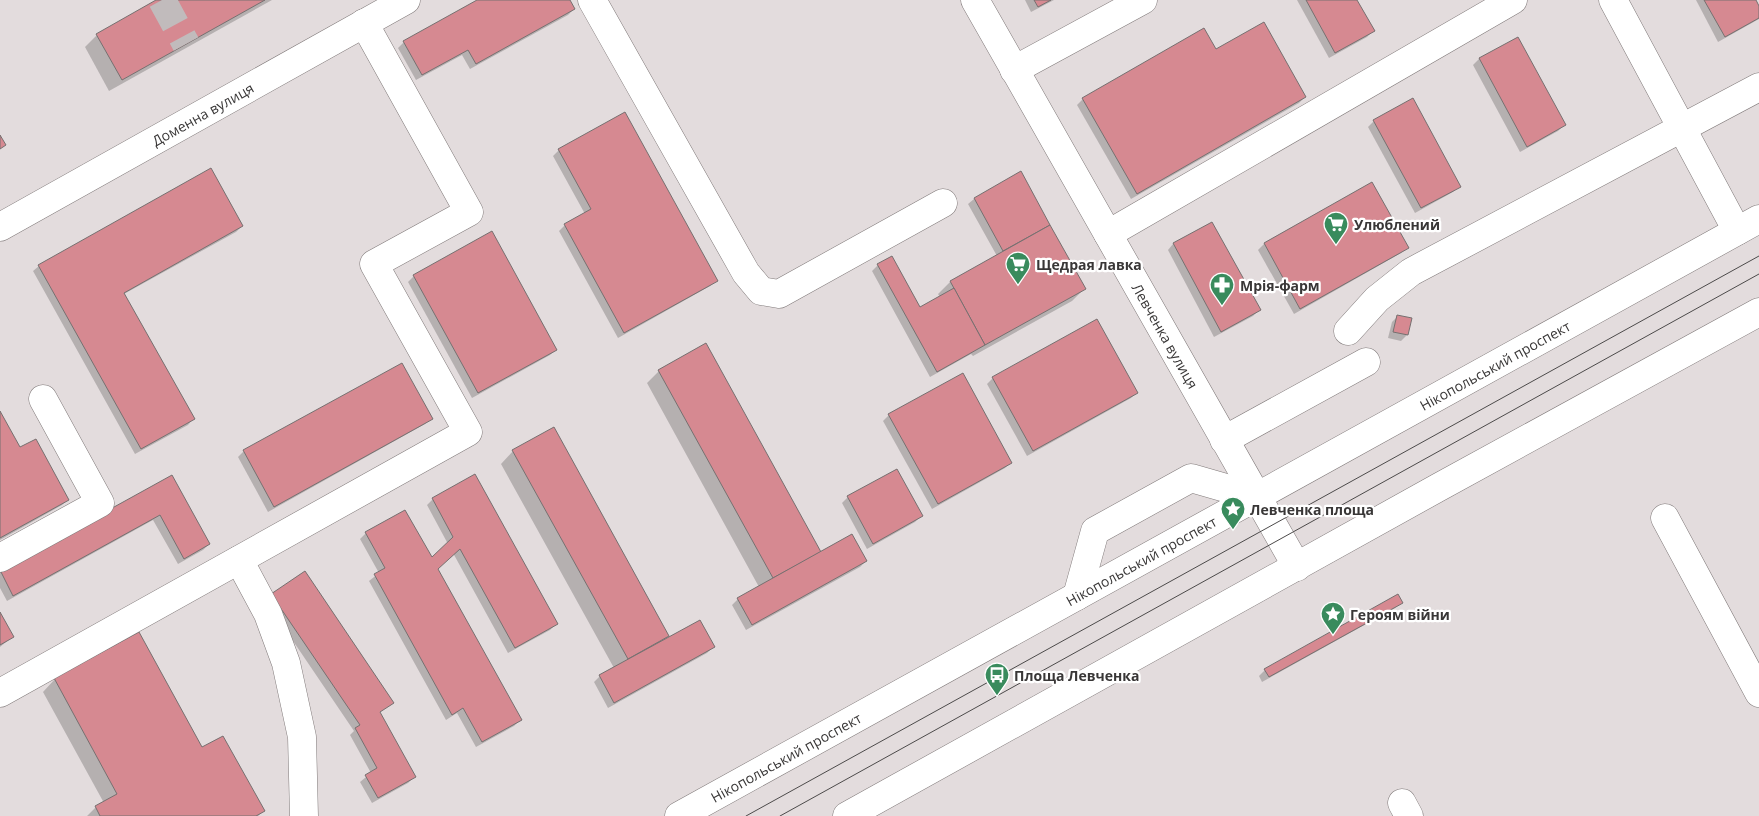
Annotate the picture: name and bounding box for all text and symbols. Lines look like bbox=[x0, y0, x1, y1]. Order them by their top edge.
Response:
street label: Доменна вулиця bbox=[148, 78, 257, 150]
supermarket icon: Улюблений bbox=[1323, 211, 1349, 245]
place label: Улюблений bbox=[1354, 215, 1440, 234]
supermarket icon: Щедрая лавка bbox=[1005, 251, 1031, 285]
place label: Щедрая лавка bbox=[1036, 255, 1142, 274]
pharmacy icon: Мрія-фарм bbox=[1209, 272, 1235, 306]
place label: Мрія-фарм bbox=[1240, 276, 1320, 295]
street label: Левченка вулиця bbox=[1128, 280, 1203, 392]
street label: Нікопольський проспект bbox=[1416, 316, 1574, 414]
place icon: Левченка площа bbox=[1220, 496, 1246, 530]
place label: Левченка площа bbox=[1250, 500, 1374, 519]
street label: Нікопольський проспект bbox=[1062, 511, 1220, 610]
place icon: Героям війни bbox=[1320, 601, 1346, 635]
place label: Героям війни bbox=[1350, 605, 1450, 624]
bus stop icon: Площа Левченка bbox=[984, 662, 1010, 696]
place label: Площа Левченка bbox=[1014, 666, 1139, 685]
street label: Нікопольський проспект bbox=[707, 707, 865, 806]

